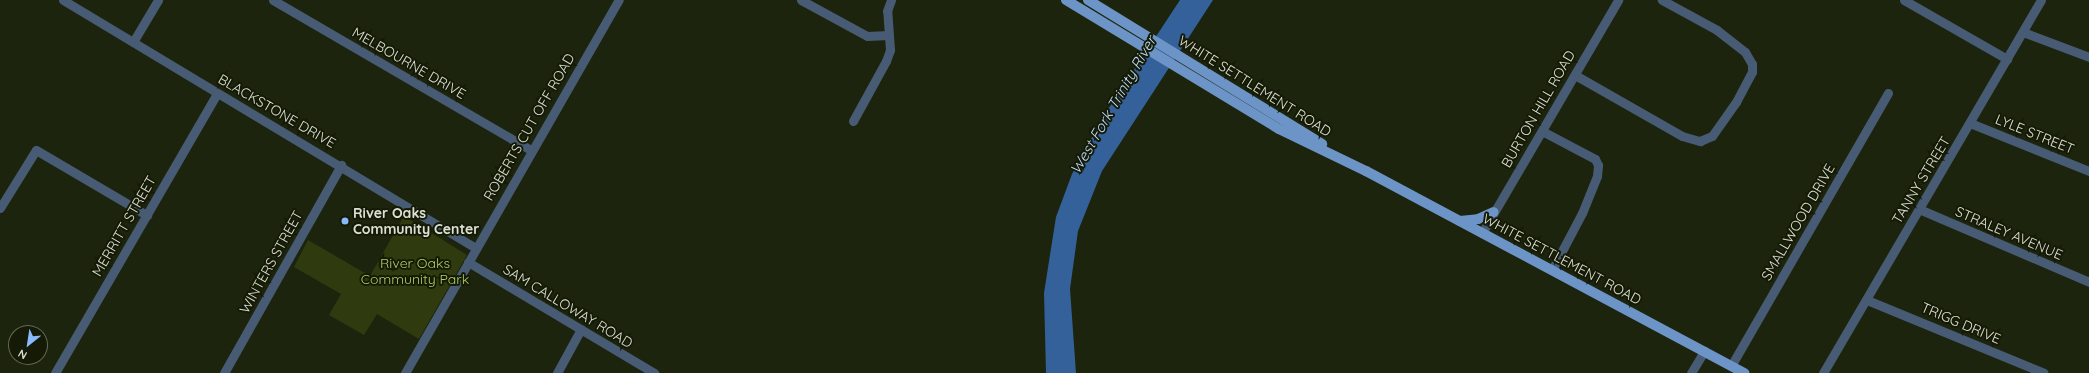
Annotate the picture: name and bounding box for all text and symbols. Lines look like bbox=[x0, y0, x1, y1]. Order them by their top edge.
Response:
street label: MELBOURNE DRIVE bbox=[349, 24, 469, 102]
street label: WHITE SETTLEMENT ROAD bbox=[1176, 32, 1334, 140]
water label: West Fork Trinity River bbox=[1066, 33, 1160, 177]
street label: BURTON HILL ROAD bbox=[1498, 47, 1578, 171]
street label: ROBERTS CUT OFF ROAD bbox=[480, 50, 578, 204]
street label: BLACKSTONE DRIVE bbox=[215, 70, 339, 152]
street label: LYLE STREET bbox=[1993, 111, 2077, 157]
street label: TANNY STREET bbox=[1888, 133, 1954, 227]
street label: SMALLWOOD DRIVE bbox=[1758, 161, 1838, 283]
street label: MERRITT STREET bbox=[88, 173, 160, 279]
street label: STRALEY AVENUE bbox=[1953, 203, 2065, 263]
place label: River Oaks Community Center bbox=[353, 205, 479, 238]
street label: WINTERS STREET bbox=[236, 208, 306, 316]
street label: WHITE SETTLEMENT ROAD bbox=[1480, 210, 1644, 308]
marker: River Oaks Community Center bbox=[340, 216, 350, 226]
park label: River Oaks Community Park bbox=[361, 255, 469, 288]
street label: SAM CALLOWAY ROAD bbox=[500, 261, 636, 351]
street label: TRIGG DRIVE bbox=[1919, 299, 2003, 347]
north arrow bbox=[8, 325, 48, 365]
text: N bbox=[15, 346, 30, 363]

